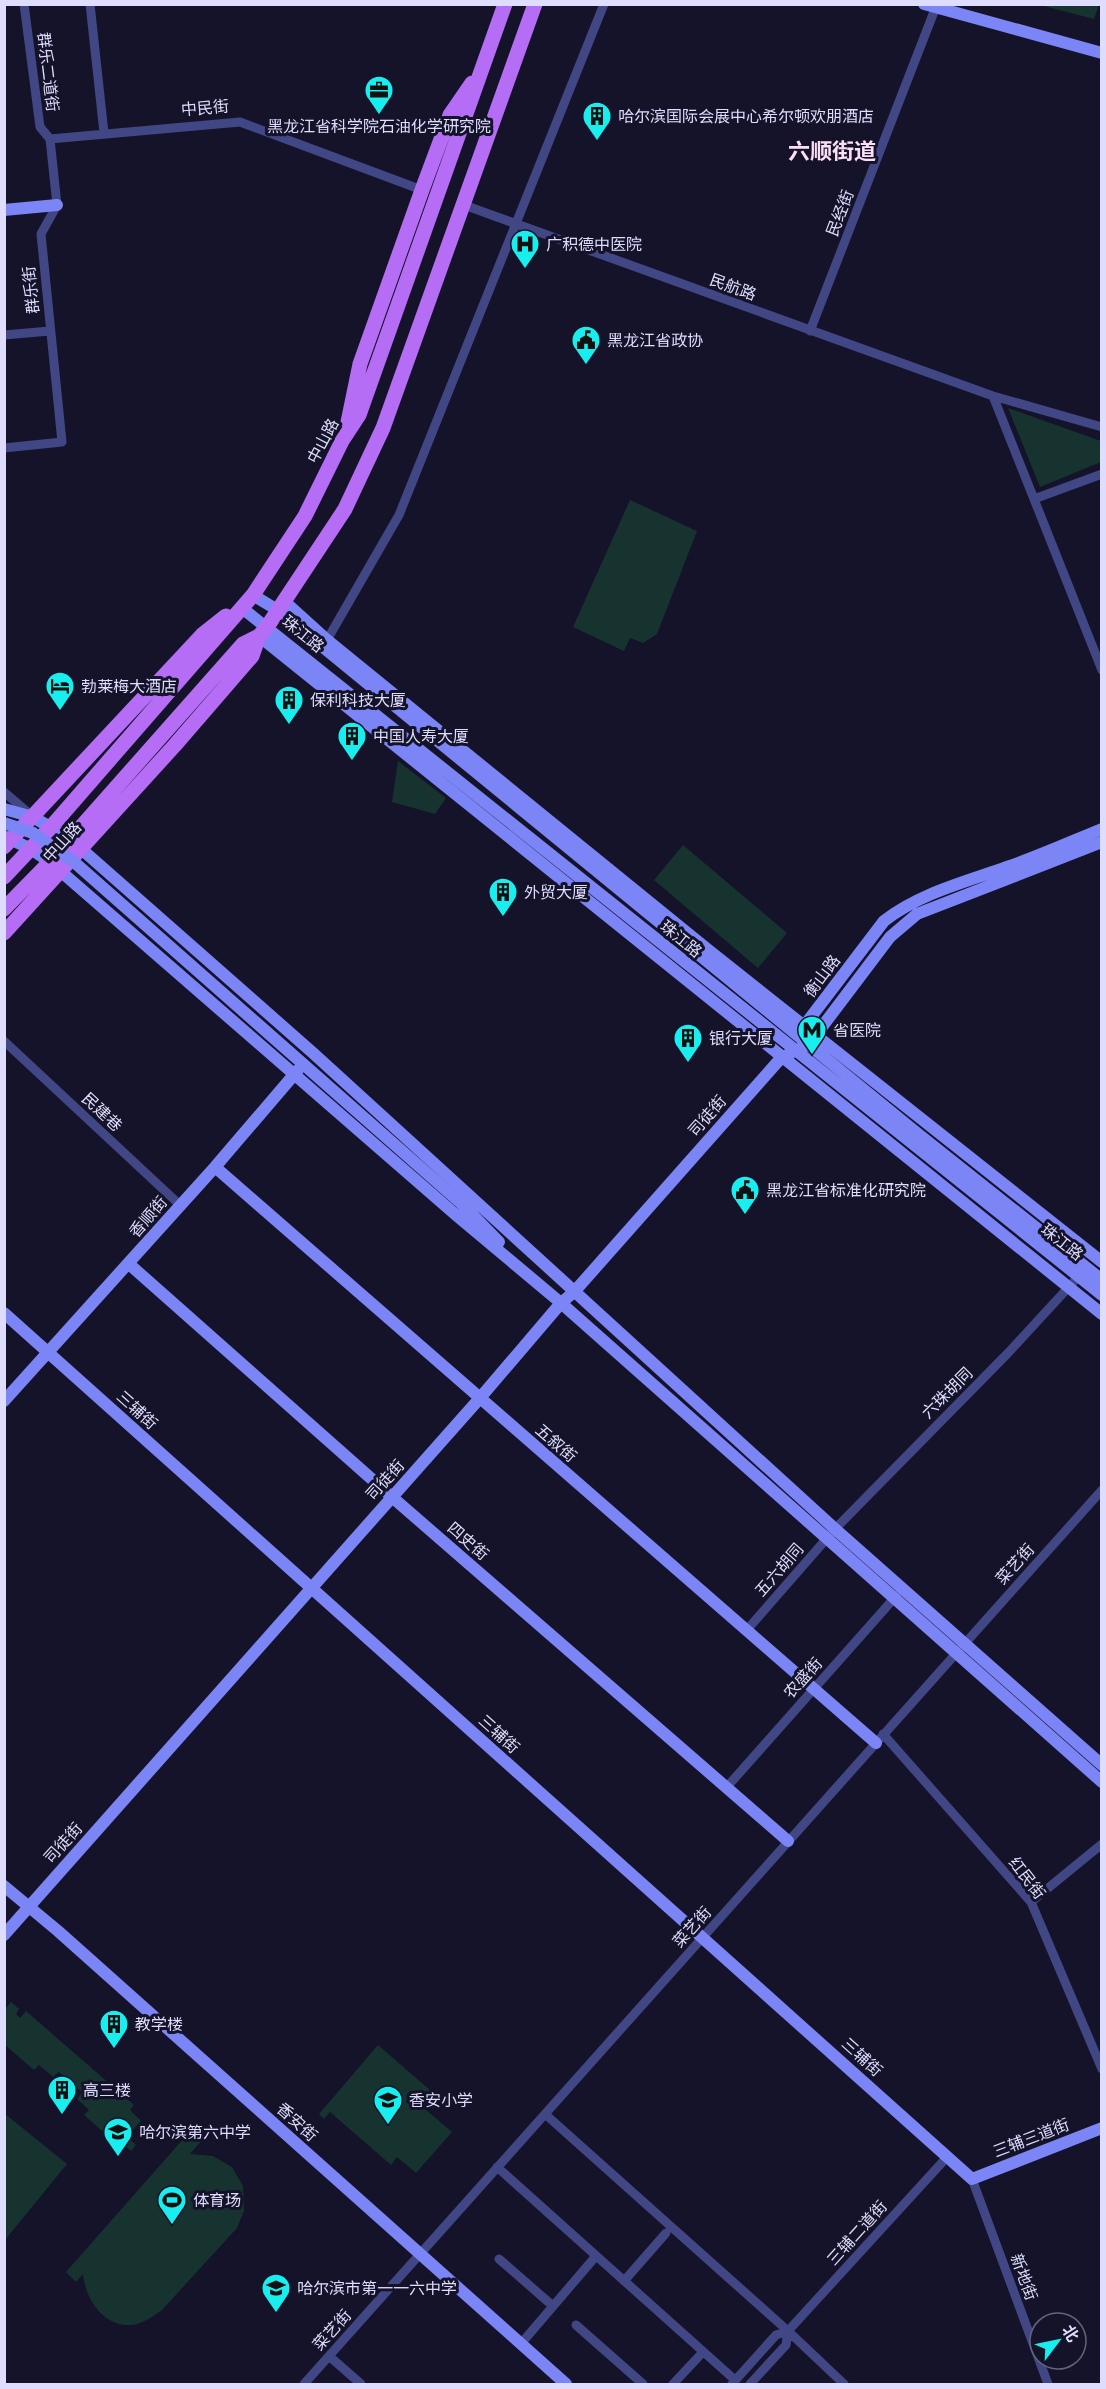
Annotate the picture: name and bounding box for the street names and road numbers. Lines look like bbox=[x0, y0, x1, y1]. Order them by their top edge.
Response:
street label: 群乐二道街 bbox=[34, 31, 62, 113]
street label: 中民街 bbox=[180, 96, 230, 120]
street label: 民经街 bbox=[823, 187, 857, 239]
street label: 群乐街 bbox=[19, 265, 43, 315]
street label: 民航路 bbox=[707, 270, 759, 304]
street label: 中山路 bbox=[303, 415, 343, 467]
street label: 珠江路 bbox=[278, 612, 328, 656]
street label: 中山路 bbox=[39, 818, 85, 866]
street label: 珠江路 bbox=[656, 917, 706, 961]
street label: 衡山路 bbox=[800, 951, 844, 1001]
street label: 民建巷 bbox=[78, 1089, 126, 1135]
street label: 司徒街 bbox=[684, 1092, 730, 1140]
street label: 香顺街 bbox=[125, 1193, 171, 1241]
street label: 珠江路 bbox=[1037, 1220, 1087, 1264]
street label: 六珠胡同 bbox=[918, 1364, 976, 1422]
street label: 三辅街 bbox=[113, 1387, 161, 1433]
street label: 五叙街 bbox=[532, 1420, 580, 1466]
street label: 司徒街 bbox=[362, 1456, 408, 1504]
street label: 四史街 bbox=[444, 1518, 492, 1564]
street label: 五六胡同 bbox=[751, 1540, 807, 1600]
street label: 菜艺街 bbox=[992, 1540, 1038, 1588]
street label: 农盛街 bbox=[780, 1654, 826, 1702]
street label: 三辅街 bbox=[475, 1711, 523, 1757]
street label: 司徒街 bbox=[40, 1819, 86, 1867]
street label: 红民街 bbox=[1005, 1853, 1049, 1903]
street label: 菜艺街 bbox=[669, 1903, 715, 1951]
street label: 三辅街 bbox=[838, 2034, 886, 2080]
street label: 香安街 bbox=[273, 2099, 321, 2145]
street label: 三辅三道街 bbox=[990, 2115, 1072, 2161]
street label: 三辅二道街 bbox=[823, 2197, 891, 2269]
street label: 新地街 bbox=[1007, 2251, 1041, 2303]
street label: 菜艺街 bbox=[309, 2306, 355, 2354]

